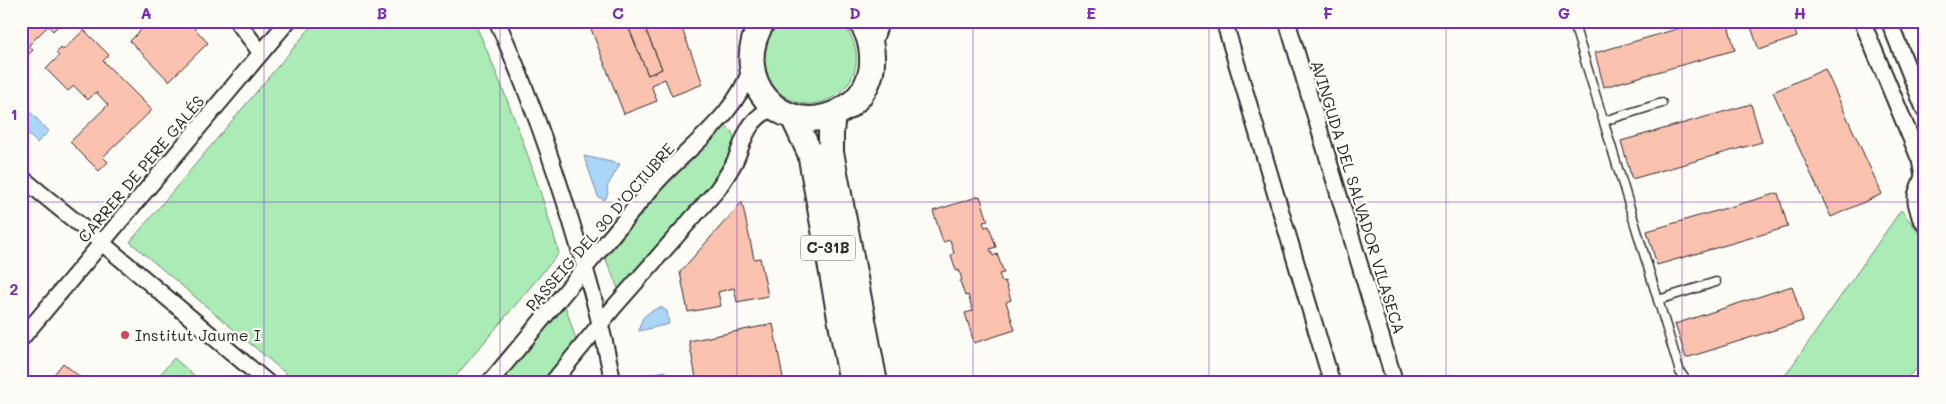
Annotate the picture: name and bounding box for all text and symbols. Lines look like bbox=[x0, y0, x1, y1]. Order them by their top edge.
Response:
text: A bbox=[140, 2, 152, 23]
text: B bbox=[377, 2, 387, 23]
text: C bbox=[612, 2, 624, 23]
text: D bbox=[849, 2, 861, 23]
text: E bbox=[1086, 2, 1096, 23]
text: F bbox=[1323, 2, 1333, 23]
text: G bbox=[1558, 2, 1570, 23]
text: H bbox=[1794, 2, 1806, 23]
street label: AVINGUDA DEL SALVADOR VILASECA bbox=[1307, 57, 1410, 336]
street label: CARRER DE PERE GALÉS bbox=[73, 91, 208, 247]
text: 1 bbox=[10, 103, 18, 124]
street label: PASSEIG DEL 30 D'OCTUBRE bbox=[521, 138, 679, 315]
road number: C-31B bbox=[800, 236, 856, 260]
text: 2 bbox=[10, 278, 19, 299]
place label: Institut Jaume I bbox=[135, 324, 261, 345]
marker: Institut Jaume I bbox=[119, 329, 131, 341]

